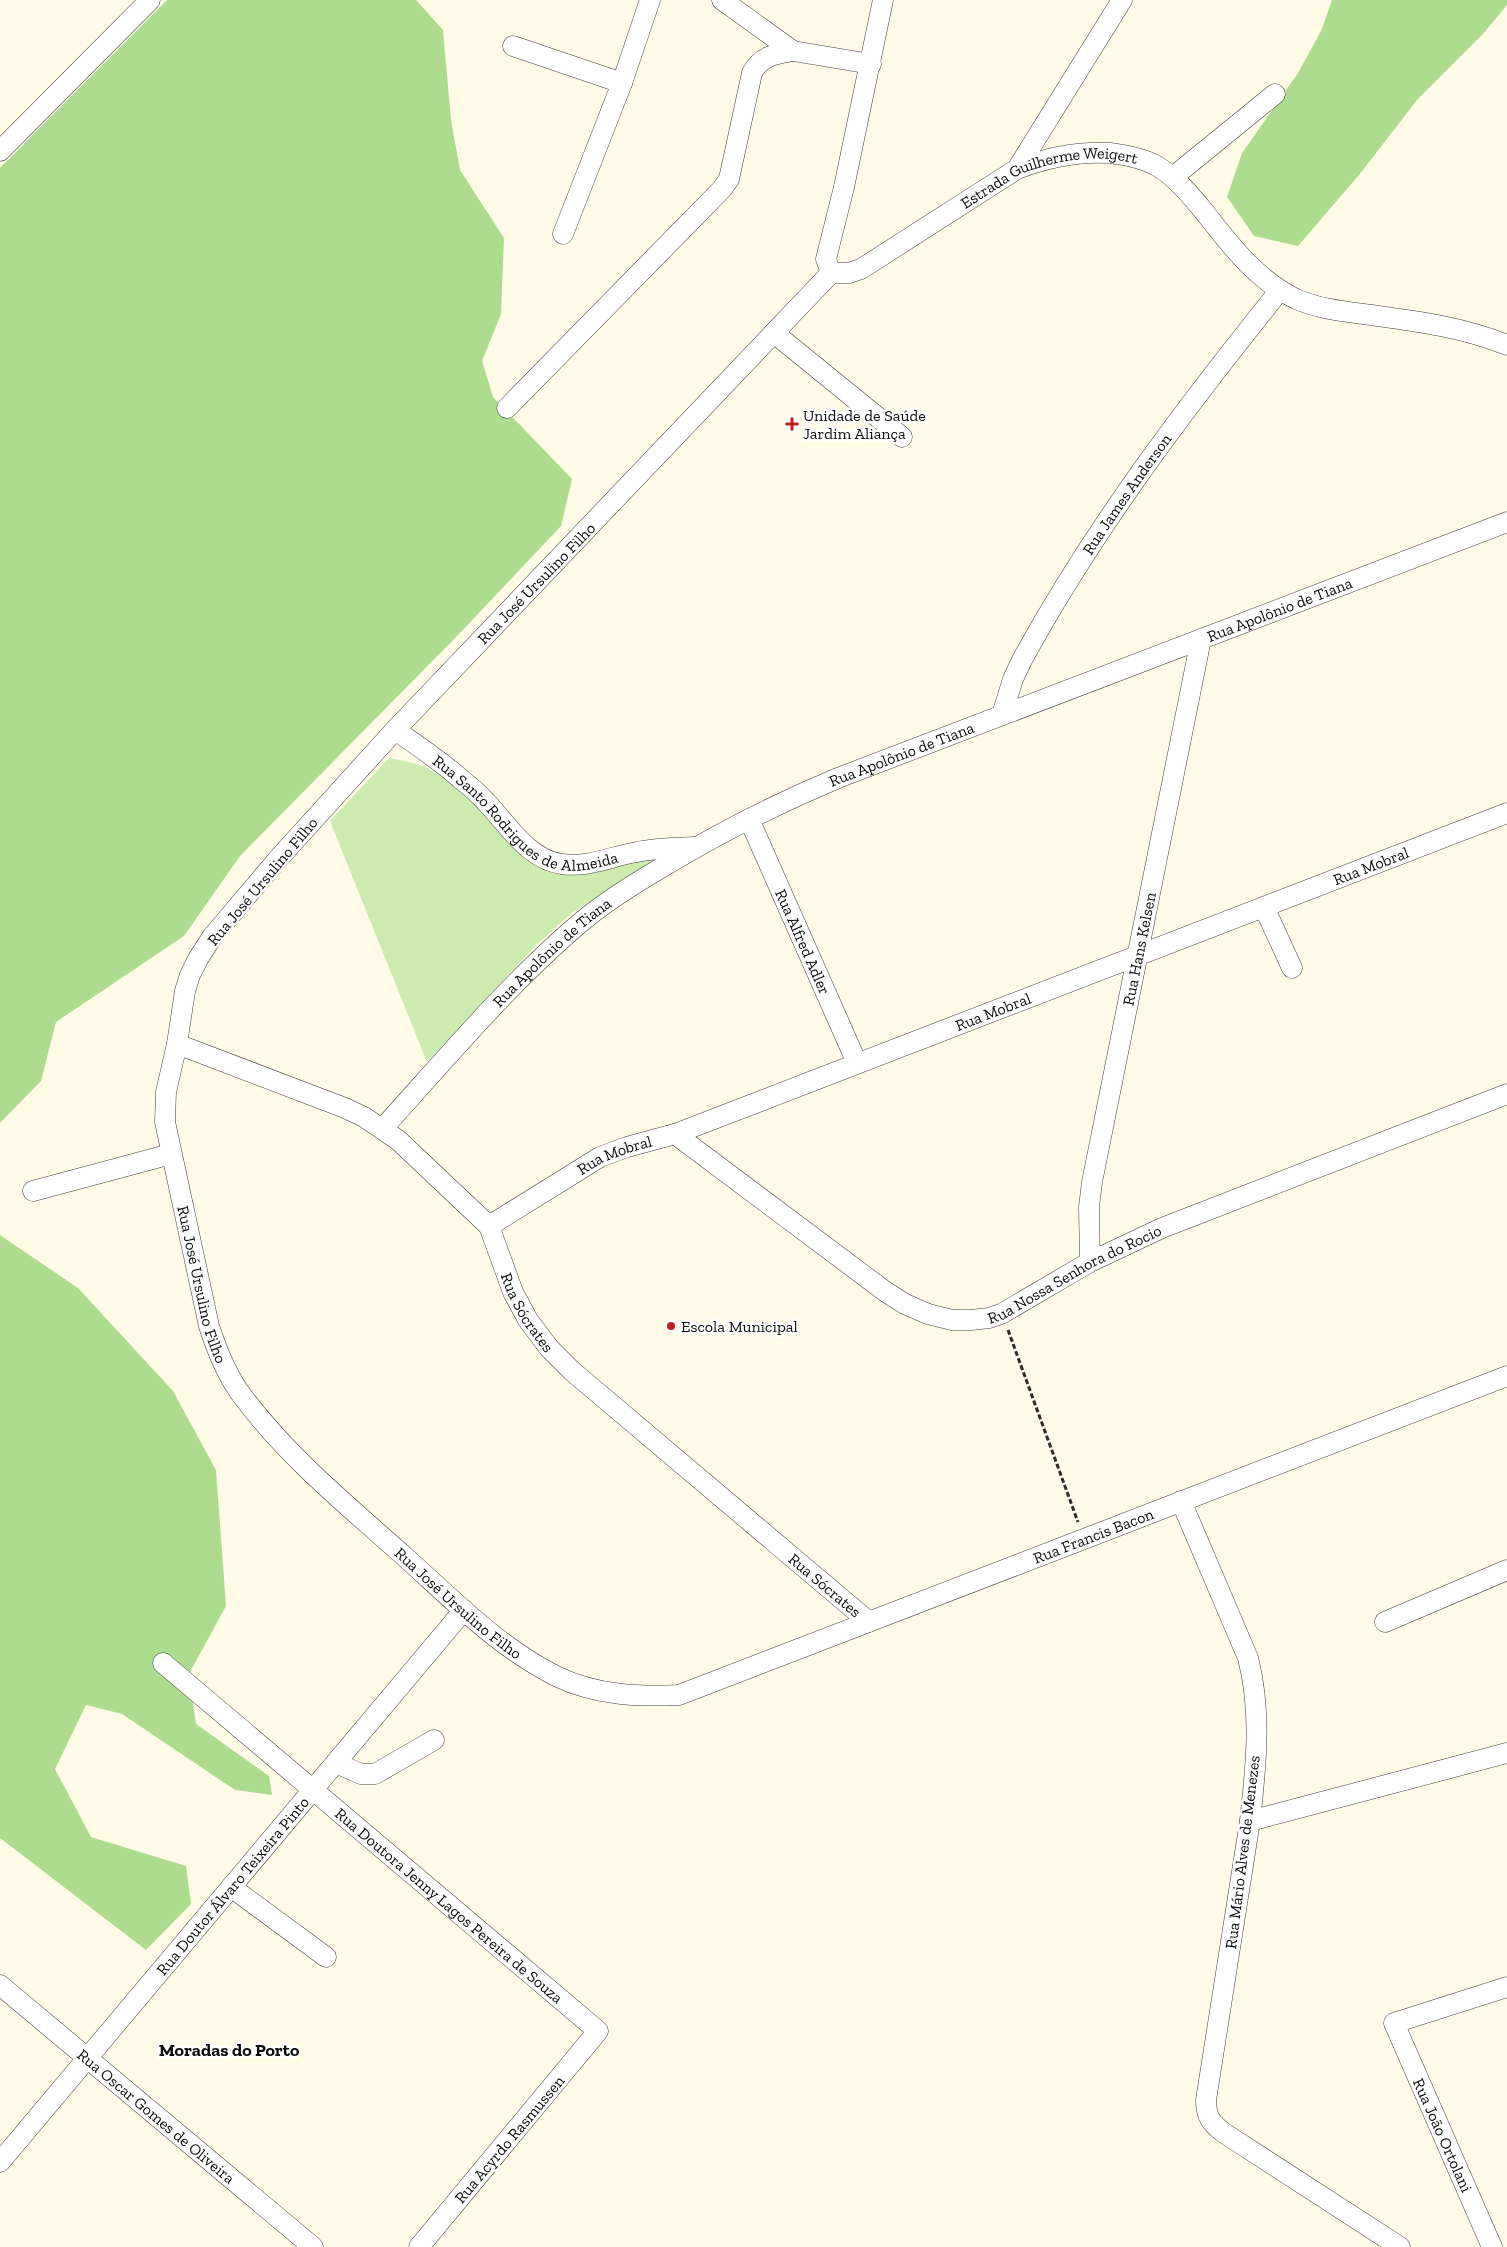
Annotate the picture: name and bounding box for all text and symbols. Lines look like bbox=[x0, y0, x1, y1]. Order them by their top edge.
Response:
street label: Estrada Guilherme Weigert bbox=[957, 143, 1140, 213]
place label: Unidade de Saúde Jardim Aliança bbox=[803, 406, 926, 443]
marker: Unidade de Saúde Jardim Aliança bbox=[785, 417, 799, 431]
street label: Rua James Anderson bbox=[1078, 429, 1176, 558]
street label: Rua José Ursulino Filho bbox=[473, 519, 599, 648]
street label: Rua Apolônio de Tiana bbox=[1204, 573, 1355, 646]
street label: Rua Apolônio de Tiana bbox=[826, 718, 977, 791]
street label: Rua Santo Rodrigues de Almeida bbox=[429, 751, 620, 875]
street label: Rua José Ursulino Filho bbox=[203, 813, 322, 949]
street label: Rua Mobral bbox=[1330, 843, 1411, 889]
street label: Rua Alfred Adler bbox=[771, 886, 834, 998]
street label: Rua Hans Kelsen bbox=[1119, 890, 1160, 1007]
street label: Rua Apolônio de Tiana bbox=[489, 893, 615, 1011]
street label: Rua Mobral bbox=[953, 989, 1034, 1035]
street label: Rua Mobral bbox=[574, 1132, 654, 1179]
street label: Rua José Ursulino Filho bbox=[173, 1204, 231, 1366]
street label: Rua Nossa Senhora do Rocio bbox=[985, 1221, 1164, 1328]
street label: Rua Sócrates bbox=[497, 1270, 558, 1356]
place label: Escola Municipal bbox=[681, 1317, 798, 1336]
marker: Escola Municipal bbox=[665, 1320, 677, 1332]
street label: Rua Francis Bacon bbox=[1030, 1504, 1157, 1568]
street label: Rua José Ursulino Filho bbox=[391, 1543, 525, 1663]
street label: Rua Sócrates bbox=[785, 1549, 865, 1621]
street label: Rua Mário Alves de Menezes bbox=[1221, 1754, 1264, 1950]
street label: Rua Doutor Álvaro Teixeira Pinto bbox=[152, 1793, 313, 1979]
street label: Rua Doutora Jenny Lagos Pereira de Souza bbox=[331, 1804, 567, 2008]
district label: Moradas do Porto bbox=[159, 2039, 300, 2061]
street label: Rua Oscar Gomes de Oliveira bbox=[73, 2045, 239, 2188]
street label: Rua Acyrdo Rasmussen bbox=[450, 2071, 569, 2207]
street label: Rua João Ortolani bbox=[1409, 2075, 1476, 2196]

